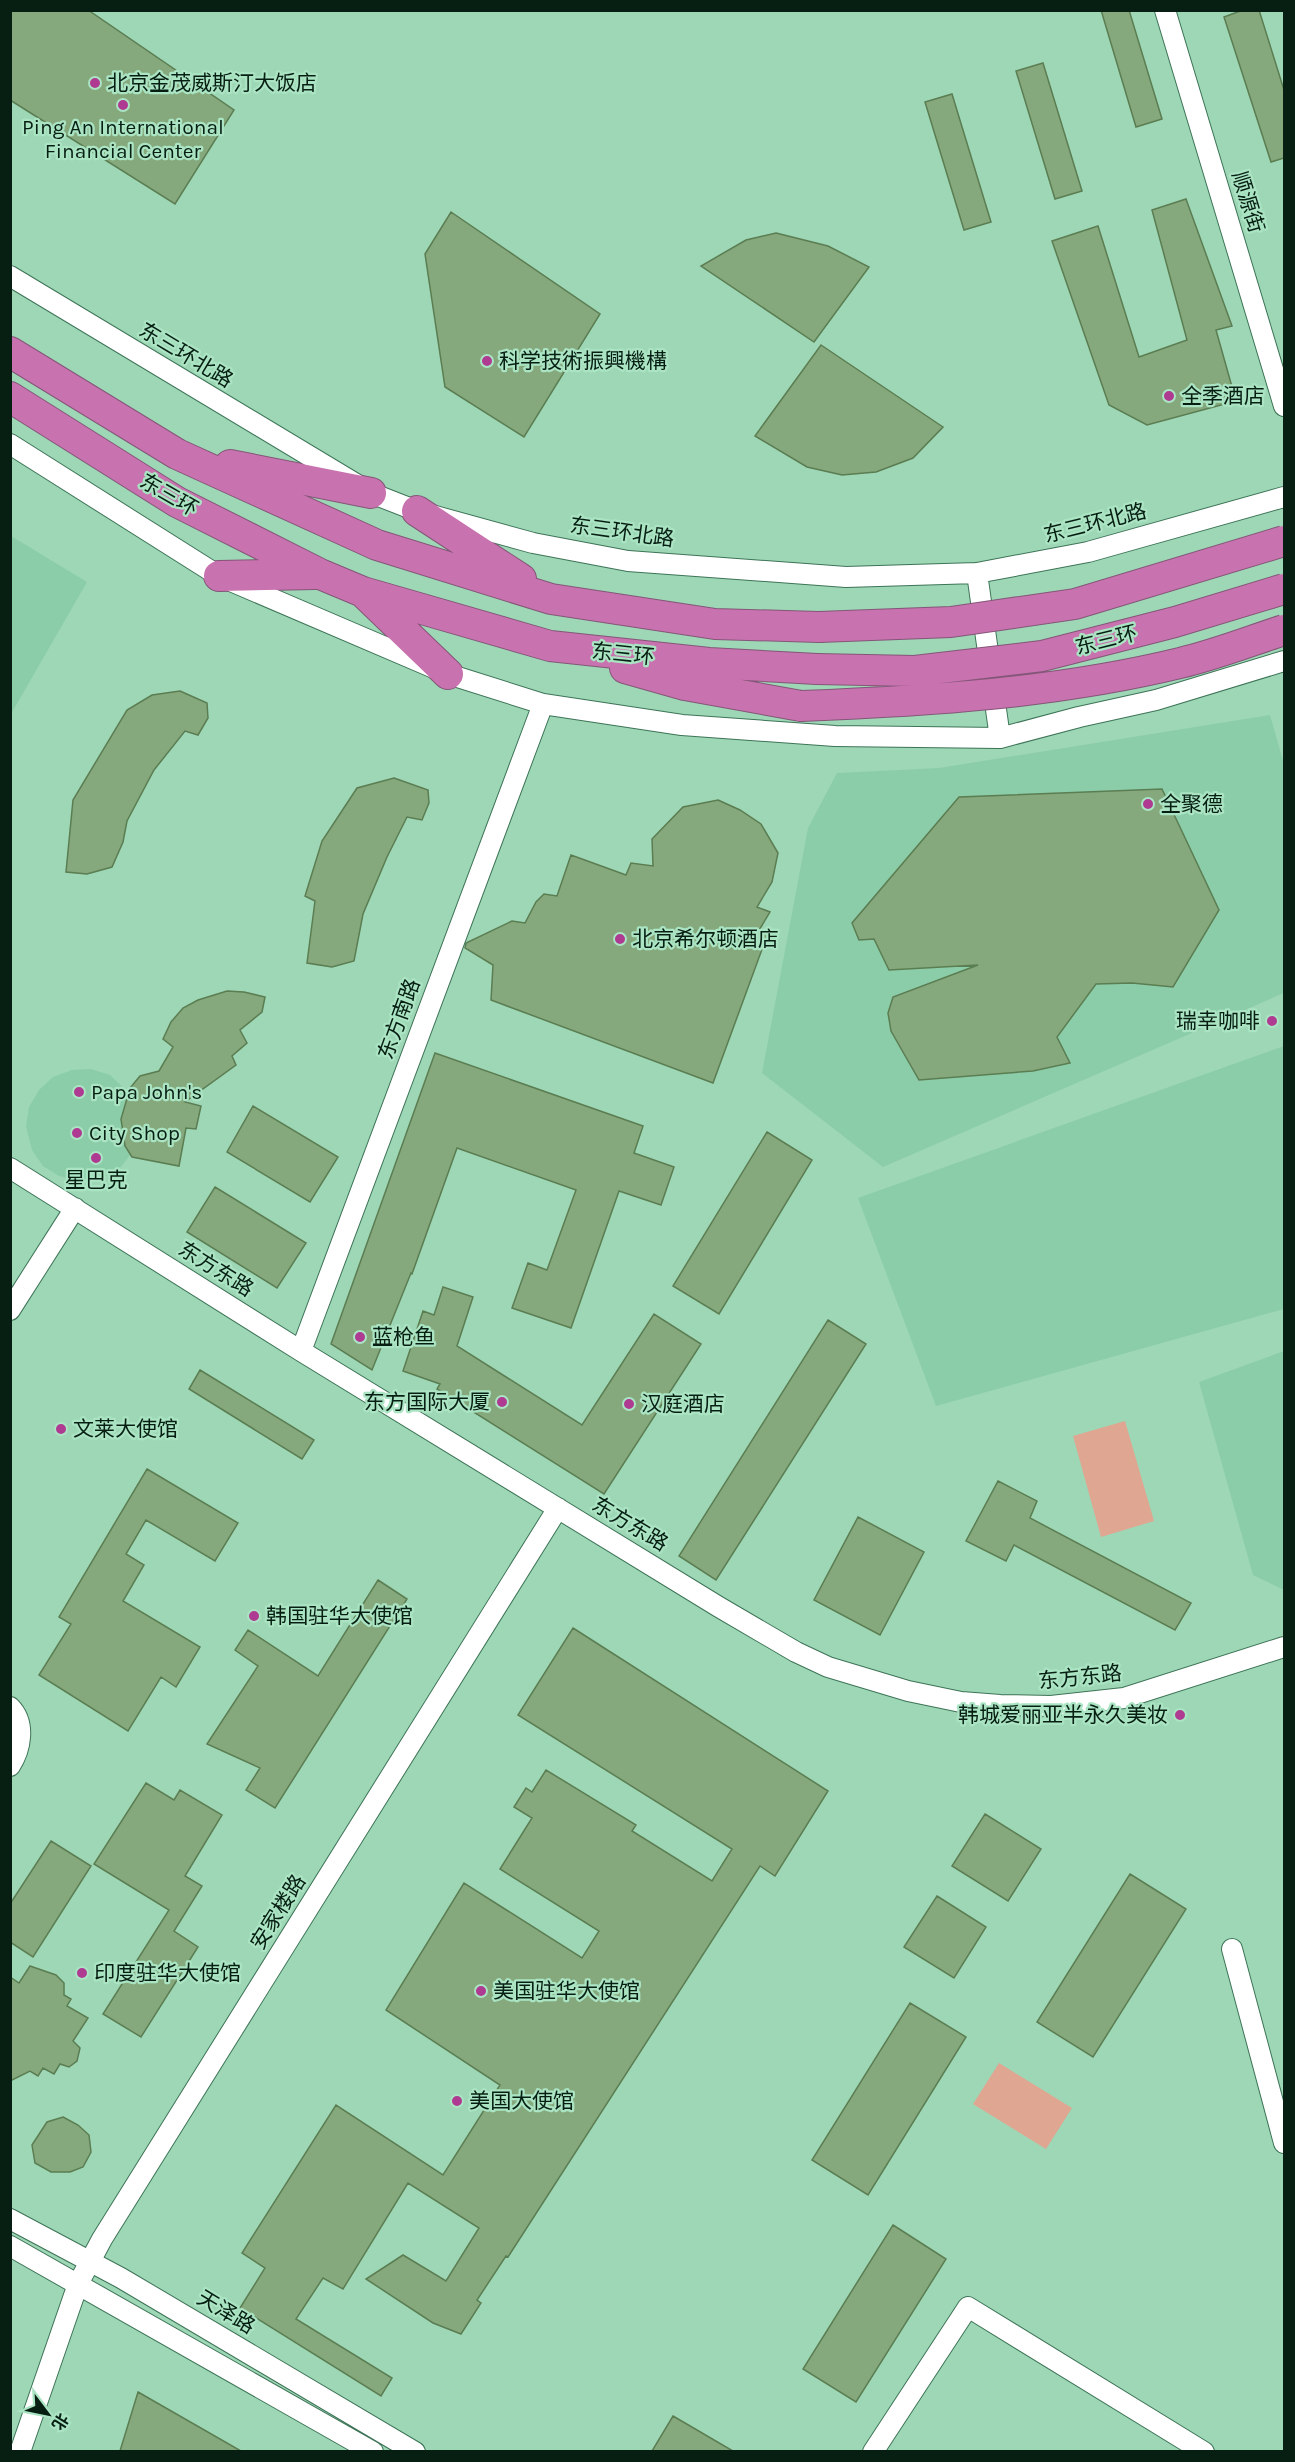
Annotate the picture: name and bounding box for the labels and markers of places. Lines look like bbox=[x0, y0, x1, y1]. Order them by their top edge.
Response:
place label: 北京金茂威斯汀大饭店 bbox=[107, 71, 317, 95]
marker: 北京金茂威斯汀大饭店 bbox=[88, 76, 102, 90]
marker: Ping An International Financial Center bbox=[116, 98, 130, 112]
place label: Ping An International Financial Center bbox=[22, 115, 224, 163]
place label: 科学技術振興機構 bbox=[499, 349, 667, 373]
marker: 科学技術振興機構 bbox=[480, 354, 494, 368]
place label: 全季酒店 bbox=[1181, 384, 1265, 408]
marker: 全季酒店 bbox=[1162, 389, 1176, 403]
place label: 全聚德 bbox=[1160, 792, 1223, 816]
marker: 全聚德 bbox=[1141, 797, 1155, 811]
place label: 北京希尔顿酒店 bbox=[632, 927, 779, 951]
marker: 北京希尔顿酒店 bbox=[613, 932, 627, 946]
place label: 瑞幸咖啡 bbox=[1176, 1009, 1260, 1033]
marker: 瑞幸咖啡 bbox=[1265, 1014, 1279, 1028]
place label: Papa John's bbox=[91, 1080, 202, 1104]
marker: Papa John's bbox=[72, 1085, 86, 1099]
place label: City Shop bbox=[89, 1121, 180, 1145]
marker: City Shop bbox=[70, 1126, 84, 1140]
marker: 星巴克 bbox=[89, 1151, 103, 1165]
place label: 星巴克 bbox=[65, 1168, 128, 1192]
place label: 蓝枪鱼 bbox=[372, 1325, 435, 1349]
marker: 蓝枪鱼 bbox=[353, 1330, 367, 1344]
place label: 东方国际大厦 bbox=[364, 1390, 490, 1414]
place label: 汉庭酒店 bbox=[641, 1392, 725, 1416]
marker: 东方国际大厦 bbox=[495, 1395, 509, 1409]
marker: 汉庭酒店 bbox=[622, 1397, 636, 1411]
place label: 文莱大使馆 bbox=[73, 1417, 178, 1441]
marker: 文莱大使馆 bbox=[54, 1422, 68, 1436]
place label: 韩国驻华大使馆 bbox=[266, 1604, 413, 1628]
marker: 韩国驻华大使馆 bbox=[247, 1609, 261, 1623]
place label: 韩城爱丽亚半永久美妆 bbox=[958, 1703, 1168, 1727]
marker: 韩城爱丽亚半永久美妆 bbox=[1173, 1708, 1187, 1722]
place label: 印度驻华大使馆 bbox=[94, 1961, 241, 1985]
marker: 印度驻华大使馆 bbox=[75, 1966, 89, 1980]
place label: 美国驻华大使馆 bbox=[493, 1979, 640, 2003]
marker: 美国驻华大使馆 bbox=[474, 1984, 488, 1998]
place label: 美国大使馆 bbox=[469, 2089, 574, 2113]
marker: 美国大使馆 bbox=[450, 2094, 464, 2108]

